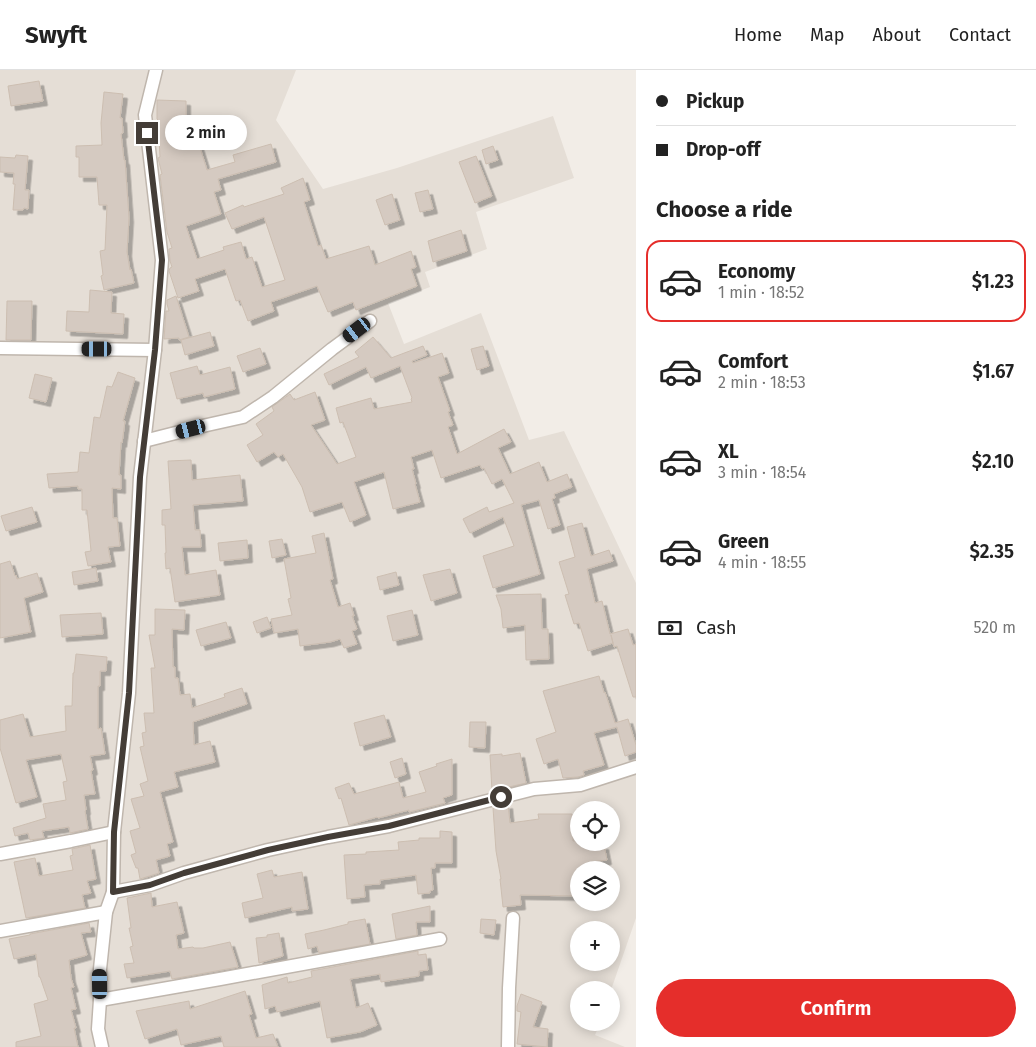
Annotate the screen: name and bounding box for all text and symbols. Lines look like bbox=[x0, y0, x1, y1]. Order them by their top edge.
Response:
text: Swyft bbox=[25, 21, 87, 49]
text: Home bbox=[734, 24, 782, 46]
text: Map bbox=[810, 24, 844, 46]
text: About bbox=[872, 24, 921, 46]
text: Contact bbox=[949, 24, 1011, 46]
text: Pickup bbox=[686, 90, 744, 113]
callout: 2 min bbox=[164, 116, 247, 150]
route end bbox=[136, 122, 158, 144]
text: 2 min bbox=[186, 123, 226, 142]
text: Drop-off bbox=[686, 138, 760, 161]
text: Choose a ride bbox=[656, 196, 792, 223]
icon: car bbox=[658, 259, 703, 304]
text: Economy bbox=[718, 260, 795, 283]
text: $1.23 bbox=[972, 270, 1014, 293]
text: 1 min · 18:52 bbox=[718, 283, 804, 302]
car bbox=[340, 315, 373, 345]
car bbox=[82, 342, 112, 357]
icon: car bbox=[658, 349, 703, 394]
text: Comfort bbox=[718, 350, 788, 373]
text: $1.67 bbox=[972, 360, 1014, 383]
text: 2 min · 18:53 bbox=[718, 373, 806, 392]
car bbox=[174, 418, 207, 440]
icon: car bbox=[658, 439, 703, 484]
text: XL bbox=[718, 440, 739, 463]
text: $2.10 bbox=[972, 450, 1014, 473]
text: 3 min · 18:54 bbox=[718, 463, 806, 482]
icon: car bbox=[658, 529, 703, 574]
text: Green bbox=[718, 530, 769, 553]
text: $2.35 bbox=[969, 540, 1014, 563]
text: 4 min · 18:55 bbox=[718, 553, 806, 572]
icon: cash bbox=[656, 614, 684, 642]
text: Cash bbox=[696, 616, 737, 639]
text: 520 m bbox=[973, 618, 1016, 637]
route start bbox=[490, 786, 512, 808]
map controls bbox=[570, 801, 620, 1031]
button: locate bbox=[570, 801, 620, 851]
button: layers bbox=[570, 861, 620, 911]
button: + bbox=[570, 921, 620, 971]
car bbox=[92, 969, 107, 999]
button: Confirm bbox=[656, 979, 1016, 1037]
button: − bbox=[570, 981, 620, 1031]

